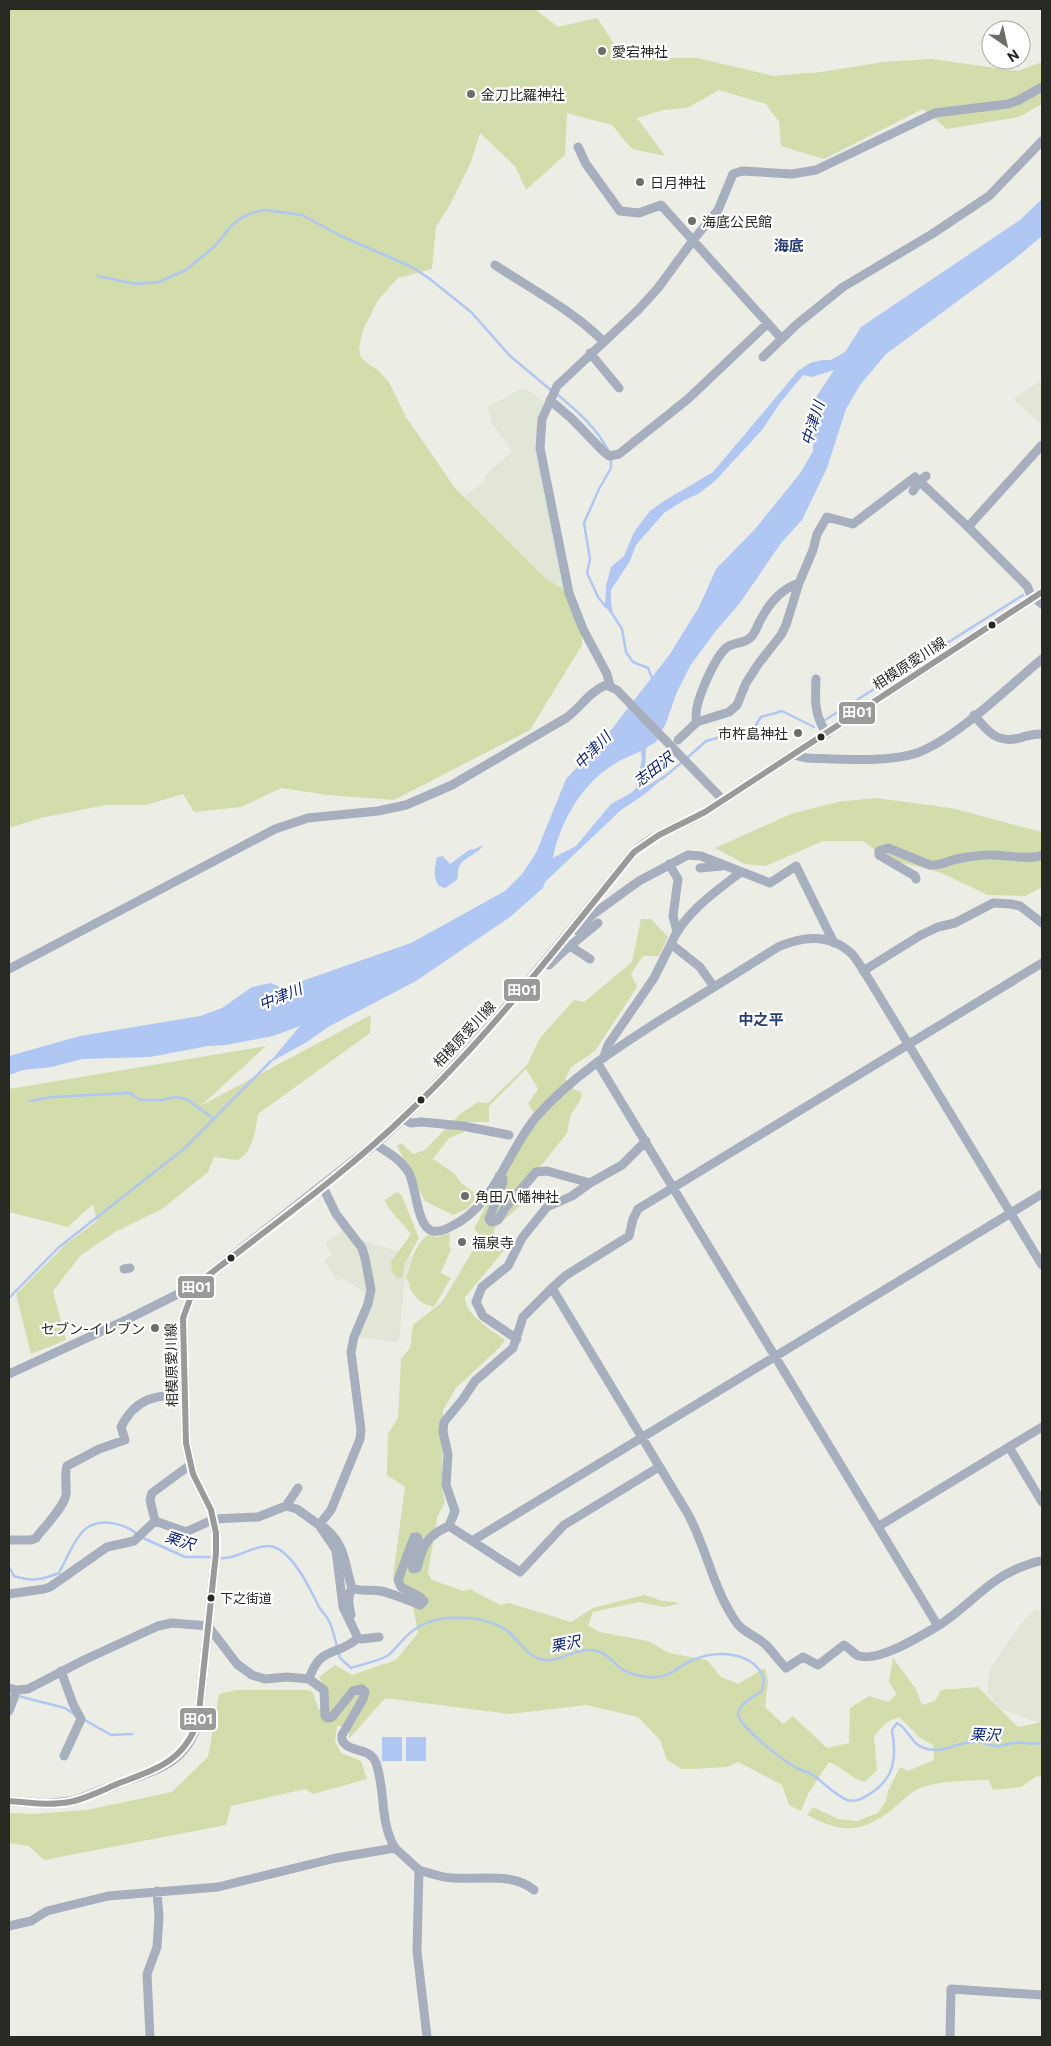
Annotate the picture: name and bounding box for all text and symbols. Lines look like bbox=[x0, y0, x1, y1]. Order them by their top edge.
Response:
north arrow bbox=[981, 20, 1031, 70]
place label: 愛宕神社 bbox=[612, 43, 668, 60]
marker: 愛宕神社 bbox=[596, 45, 608, 57]
text: N bbox=[1004, 46, 1023, 66]
place label: 金刀比羅神社 bbox=[481, 86, 565, 103]
marker: 金刀比羅神社 bbox=[465, 88, 477, 100]
place label: 日月神社 bbox=[650, 174, 706, 191]
marker: 日月神社 bbox=[634, 176, 646, 188]
place label: 海底公民館 bbox=[702, 213, 772, 230]
marker: 海底公民館 bbox=[686, 215, 698, 227]
district label: 海底 bbox=[774, 236, 804, 254]
water label: 中津川 bbox=[797, 397, 828, 447]
unlabelled marker bbox=[987, 620, 997, 630]
street label: 相模原愛川線 bbox=[869, 633, 949, 693]
line badge: 田01 bbox=[838, 701, 876, 725]
text: 田01 bbox=[842, 703, 872, 720]
place label: 市杵島神社 bbox=[718, 725, 788, 742]
water label: 中津川 bbox=[570, 726, 615, 772]
marker: 市杵島神社 bbox=[792, 727, 804, 739]
unlabelled marker bbox=[816, 732, 826, 742]
water label: 志田沢 bbox=[630, 747, 678, 790]
water label: 中津川 bbox=[256, 978, 306, 1013]
line badge: 田01 bbox=[503, 978, 541, 1002]
text: 田01 bbox=[507, 981, 537, 998]
street label: 相模原愛川線 bbox=[429, 997, 499, 1071]
district label: 中之平 bbox=[738, 1010, 784, 1028]
unlabelled marker bbox=[416, 1095, 426, 1105]
place label: 角田八幡神社 bbox=[475, 1188, 559, 1205]
marker: 角田八幡神社 bbox=[459, 1190, 471, 1202]
place label: 福泉寺 bbox=[472, 1234, 514, 1251]
marker: 福泉寺 bbox=[456, 1236, 468, 1248]
unlabelled marker bbox=[226, 1253, 236, 1263]
line badge: 田01 bbox=[177, 1275, 215, 1299]
text: 田01 bbox=[181, 1278, 211, 1295]
place label: セブン-イレブン bbox=[41, 1320, 145, 1337]
marker: セブン-イレブン bbox=[149, 1322, 161, 1334]
street label: 相模原愛川線 bbox=[162, 1323, 180, 1407]
water label: 栗沢 bbox=[163, 1527, 199, 1554]
place label: 下之街道 bbox=[220, 1590, 272, 1606]
marker: 下之街道 bbox=[206, 1593, 216, 1603]
water label: 栗沢 bbox=[549, 1631, 583, 1655]
line badge: 田01 bbox=[179, 1707, 217, 1731]
text: 田01 bbox=[183, 1710, 213, 1727]
water label: 栗沢 bbox=[970, 1724, 1002, 1744]

